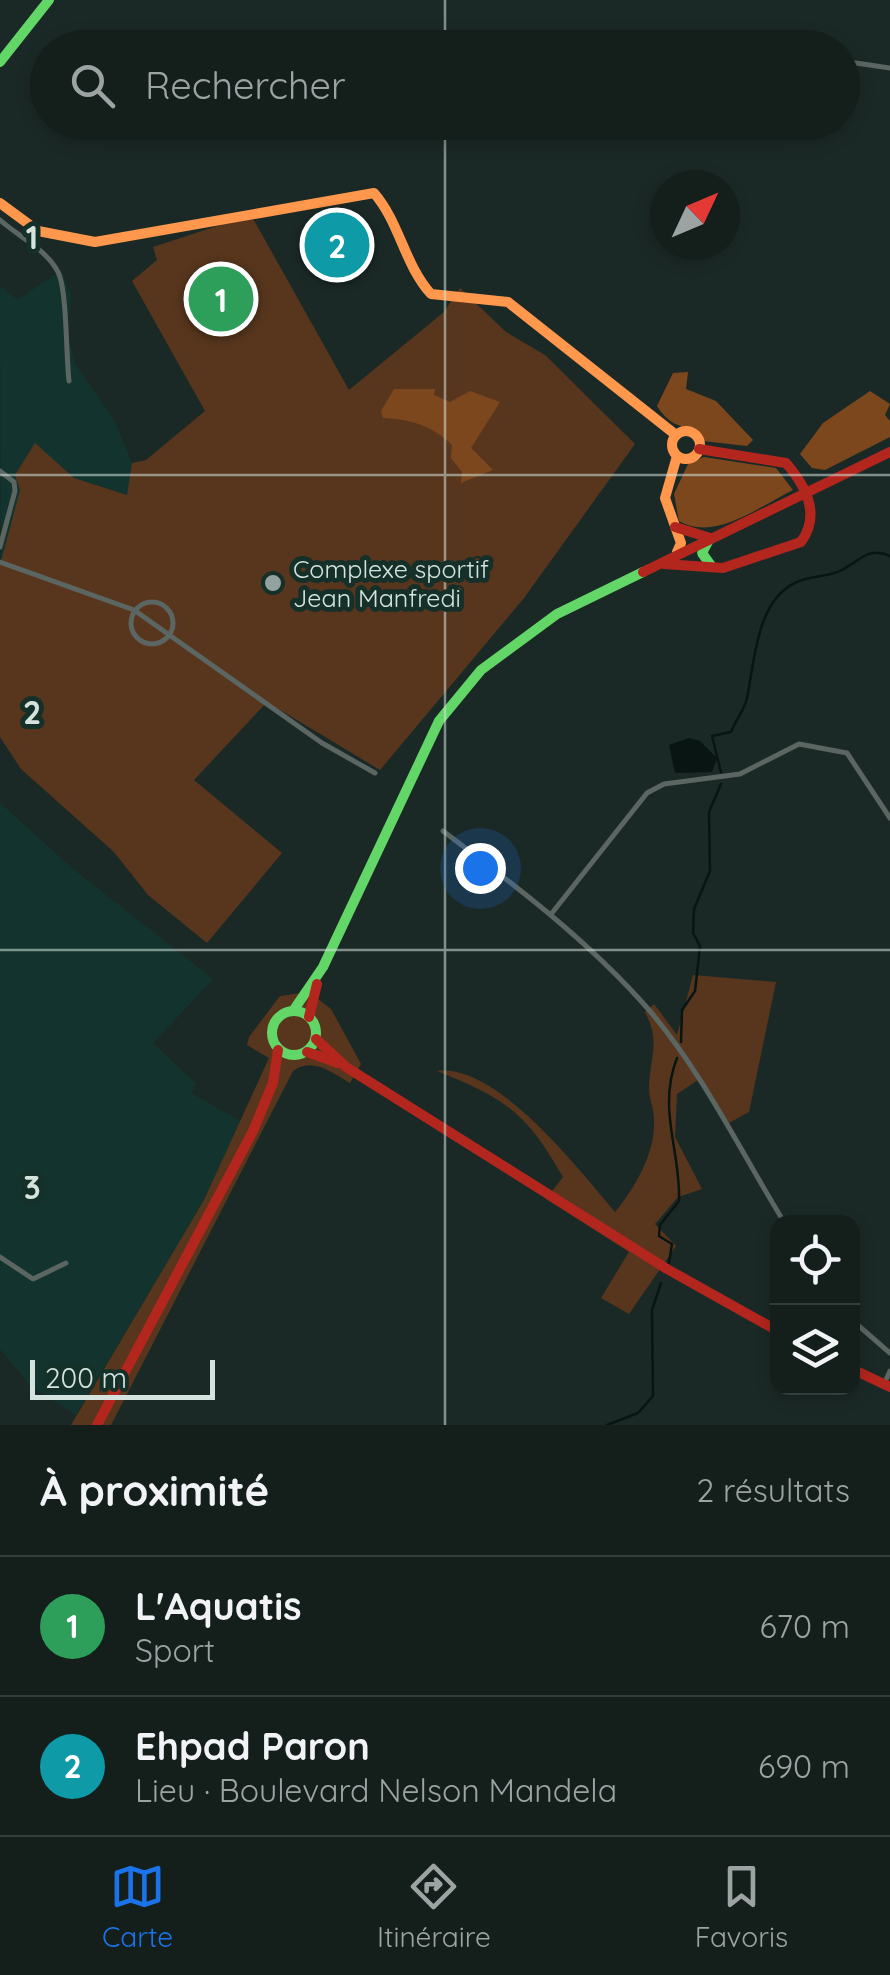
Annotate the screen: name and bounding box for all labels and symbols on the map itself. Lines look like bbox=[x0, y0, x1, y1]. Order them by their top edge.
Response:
north arrow bbox=[650, 170, 740, 260]
pin: 2 bbox=[304, 208, 370, 282]
text: 1 bbox=[26, 217, 38, 257]
pin: 1 bbox=[188, 262, 254, 336]
place label: Complexe sportif Jean Manfredi bbox=[293, 553, 489, 613]
marker: Complexe sportif Jean Manfredi bbox=[262, 572, 284, 594]
text: 2 bbox=[23, 692, 41, 732]
your location bbox=[455, 843, 506, 894]
text: 3 bbox=[23, 1167, 41, 1207]
scale bar bbox=[30, 1355, 215, 1400]

